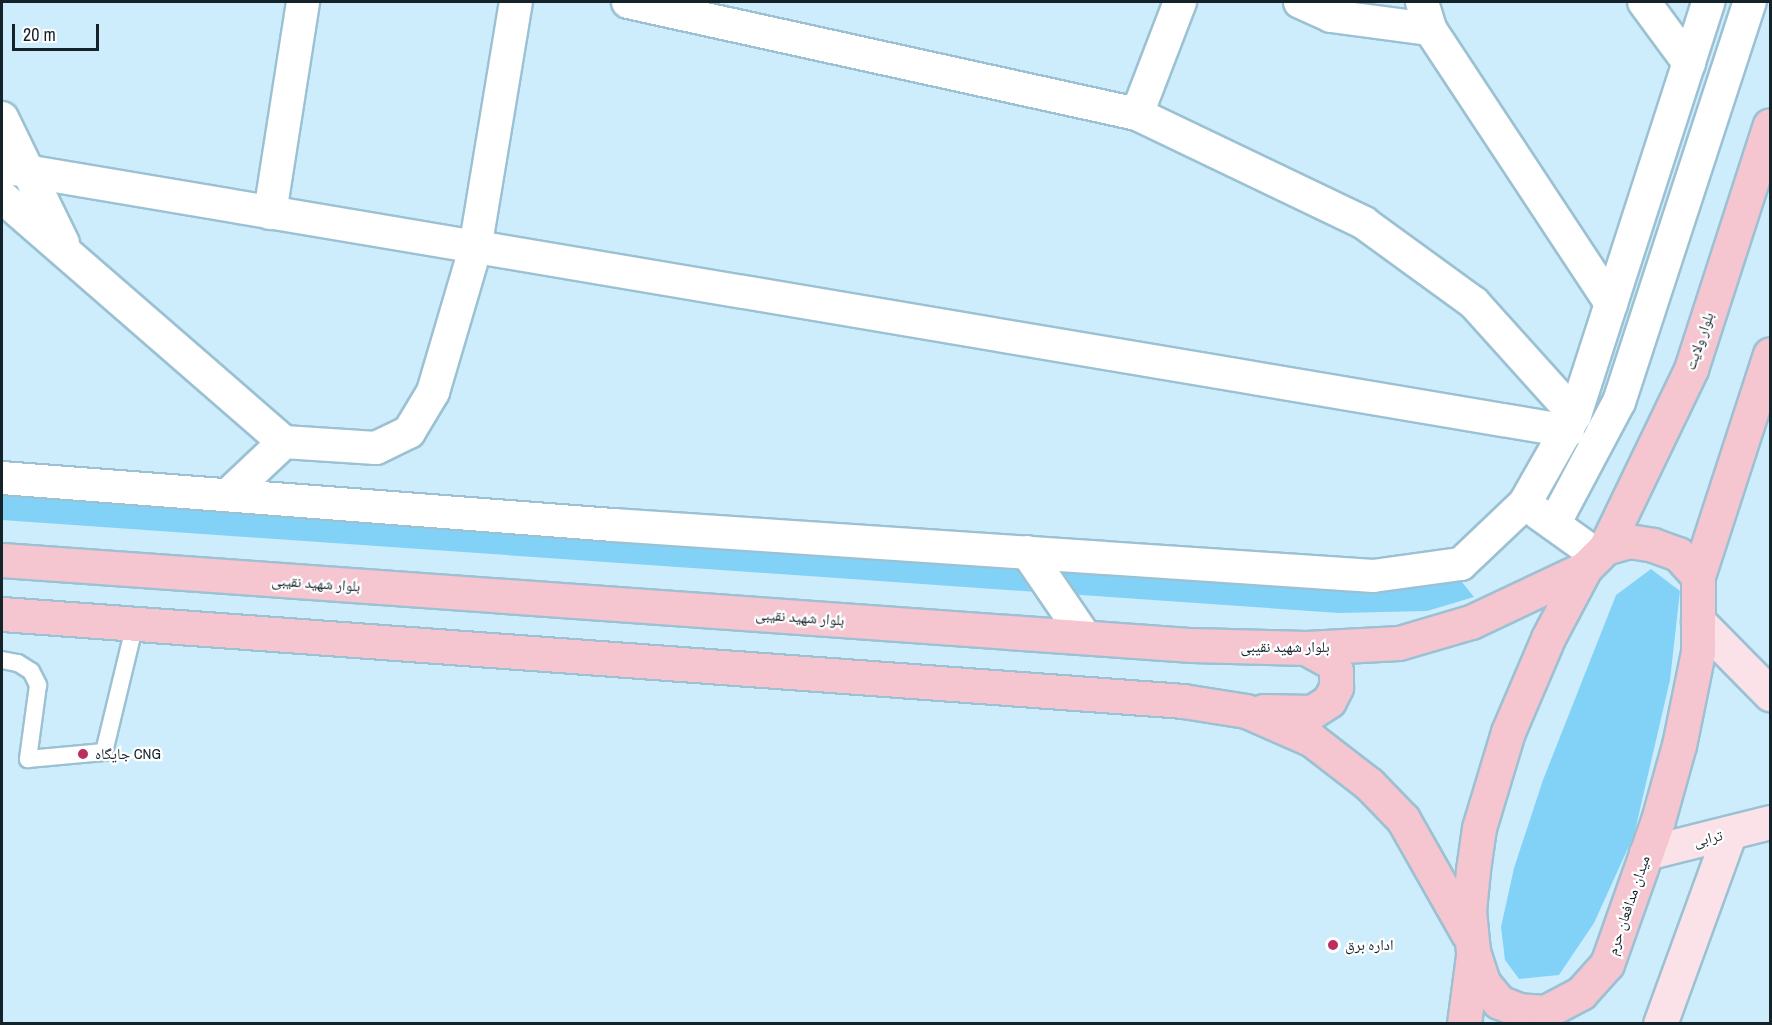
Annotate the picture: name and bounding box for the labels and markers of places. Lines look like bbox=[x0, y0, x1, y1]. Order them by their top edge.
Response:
place label: جایگاه CNG bbox=[95, 745, 161, 763]
marker: جایگاه CNG bbox=[76, 747, 90, 761]
place label: اداره برق bbox=[1345, 936, 1394, 954]
marker: اداره برق bbox=[1326, 938, 1340, 952]

